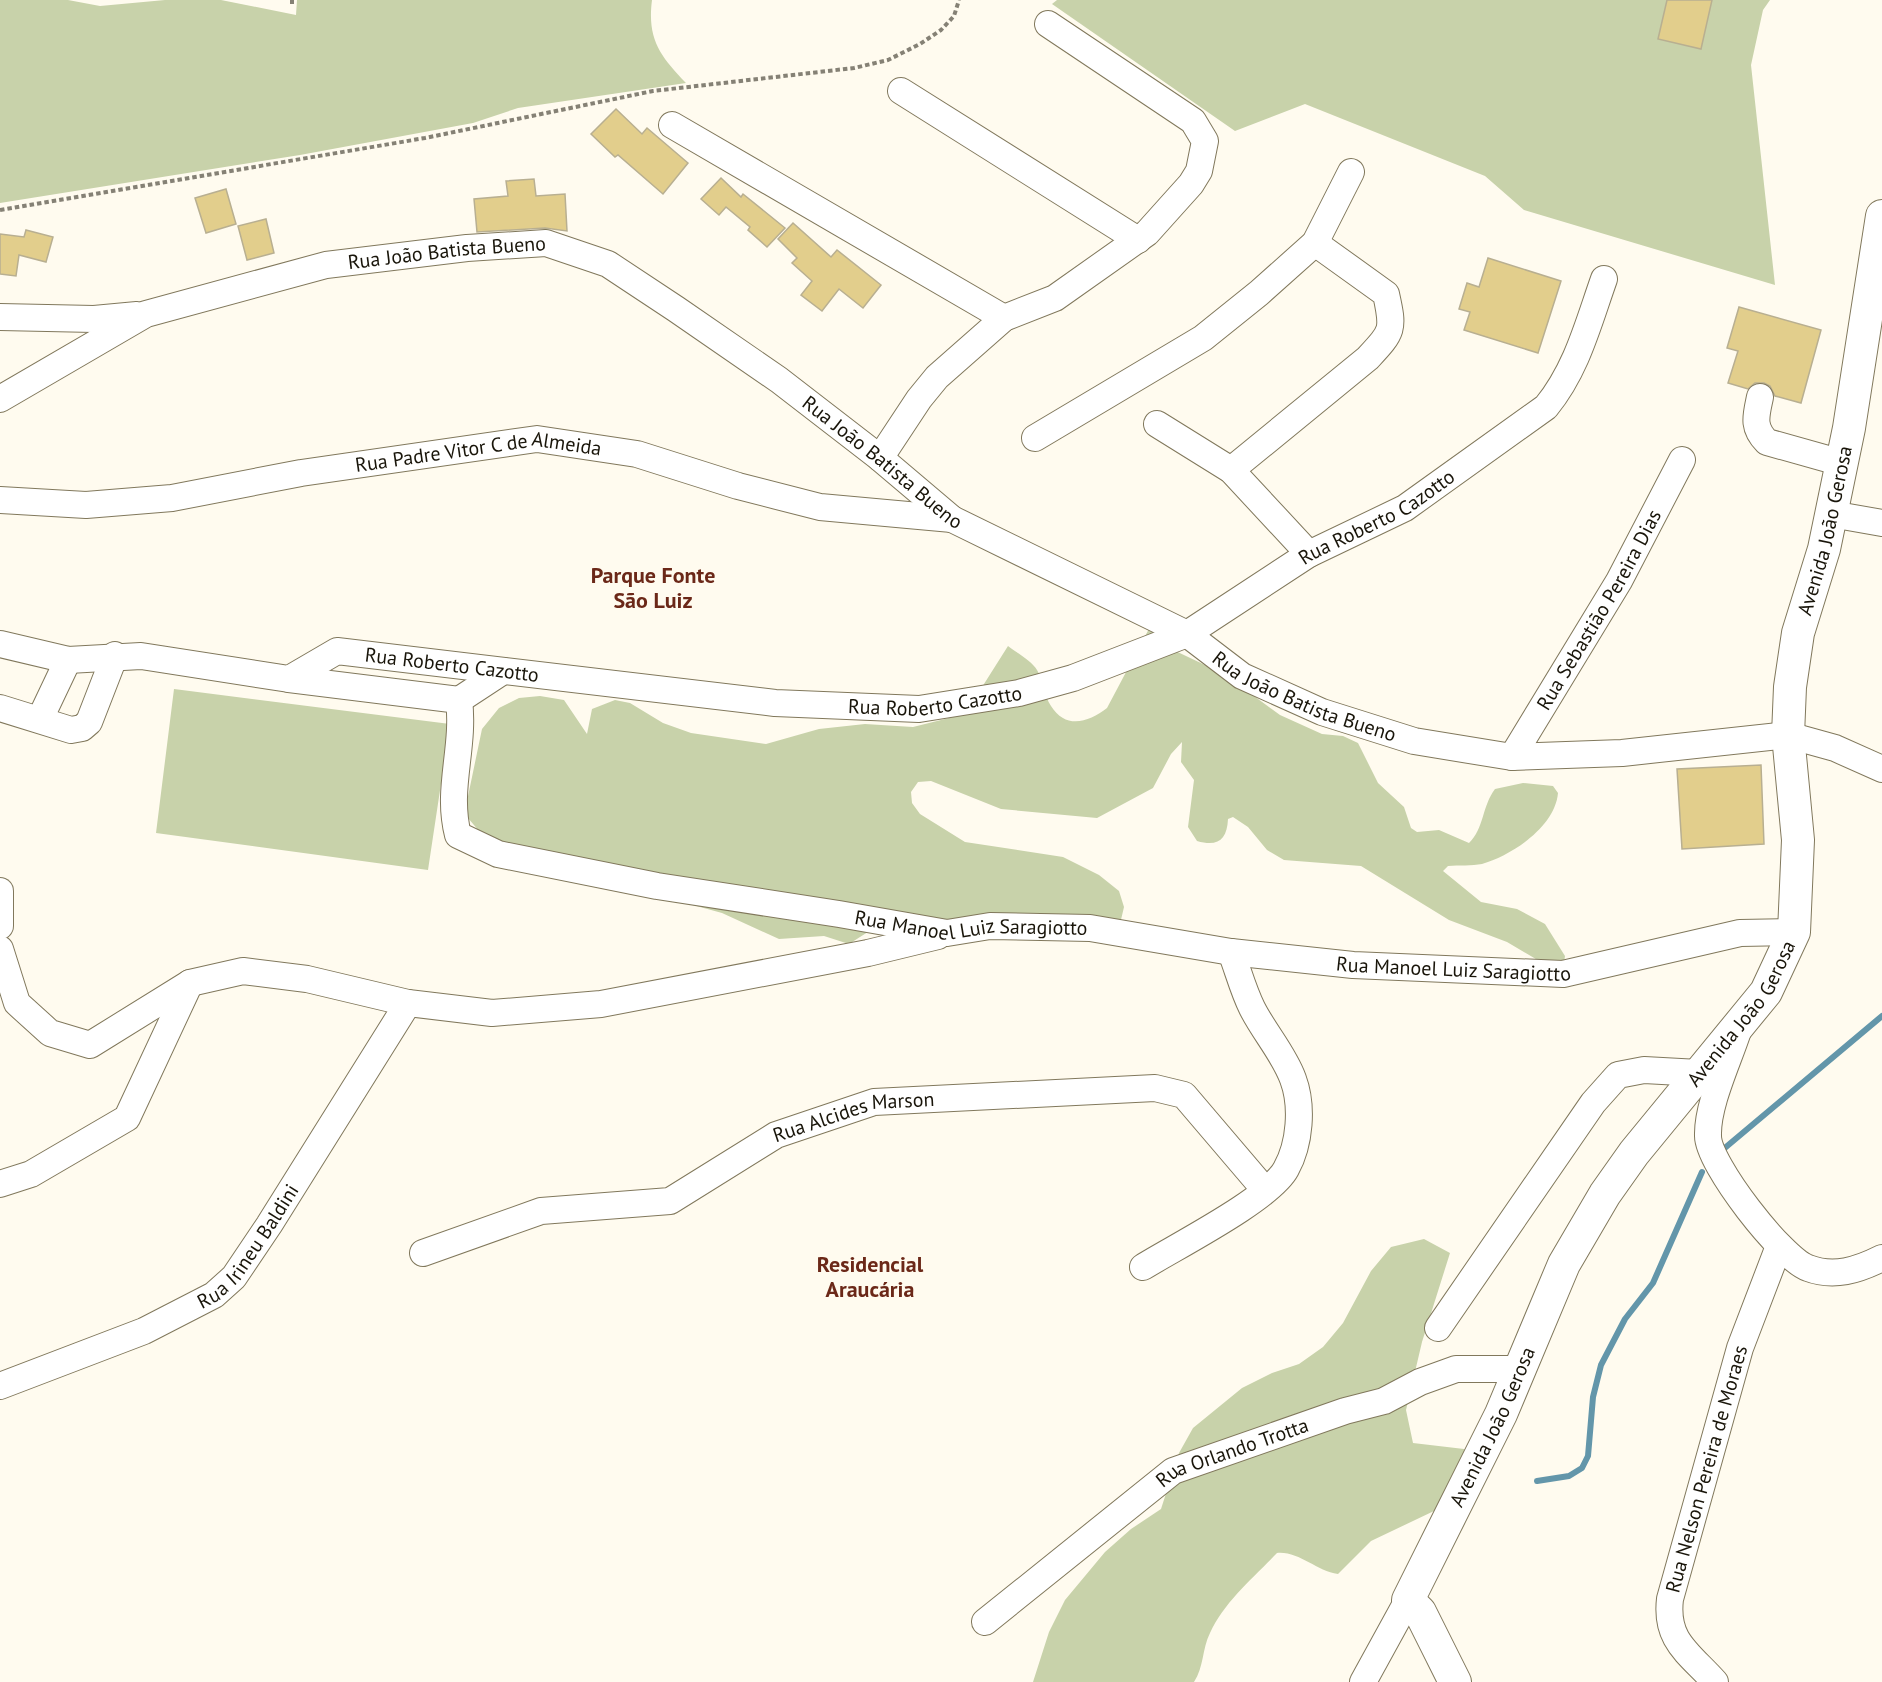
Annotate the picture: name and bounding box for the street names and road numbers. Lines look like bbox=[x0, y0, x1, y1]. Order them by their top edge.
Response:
street label: Rua João Batista Bueno bbox=[346, 230, 547, 275]
street label: Rua João Batista Bueno bbox=[797, 390, 966, 535]
street label: Rua Padre Vitor C de Almeida bbox=[354, 425, 603, 478]
street label: Avenida João Gerosa bbox=[1791, 443, 1858, 618]
street label: Rua Roberto Cazotto bbox=[1293, 464, 1460, 571]
street label: Rua Sebastião Pereira Dias bbox=[1531, 505, 1667, 715]
street label: Rua Roberto Cazotto bbox=[363, 641, 540, 688]
street label: Rua João Batista Bueno bbox=[1207, 645, 1399, 748]
street label: Rua Roberto Cazotto bbox=[848, 680, 1024, 722]
street label: Rua Manoel Luiz Saragiotto bbox=[853, 904, 1088, 946]
street label: Avenida João Gerosa bbox=[1681, 936, 1801, 1092]
street label: Rua Manoel Luiz Saragiotto bbox=[1335, 950, 1573, 987]
street label: Rua Alcides Marson bbox=[769, 1086, 935, 1148]
street label: Rua Irineu Baldini bbox=[193, 1179, 304, 1314]
street label: Rua Nelson Pereira de Moraes bbox=[1659, 1342, 1753, 1596]
street label: Avenida João Gerosa bbox=[1444, 1343, 1541, 1511]
street label: Rua Orlando Trotta bbox=[1150, 1412, 1312, 1493]

